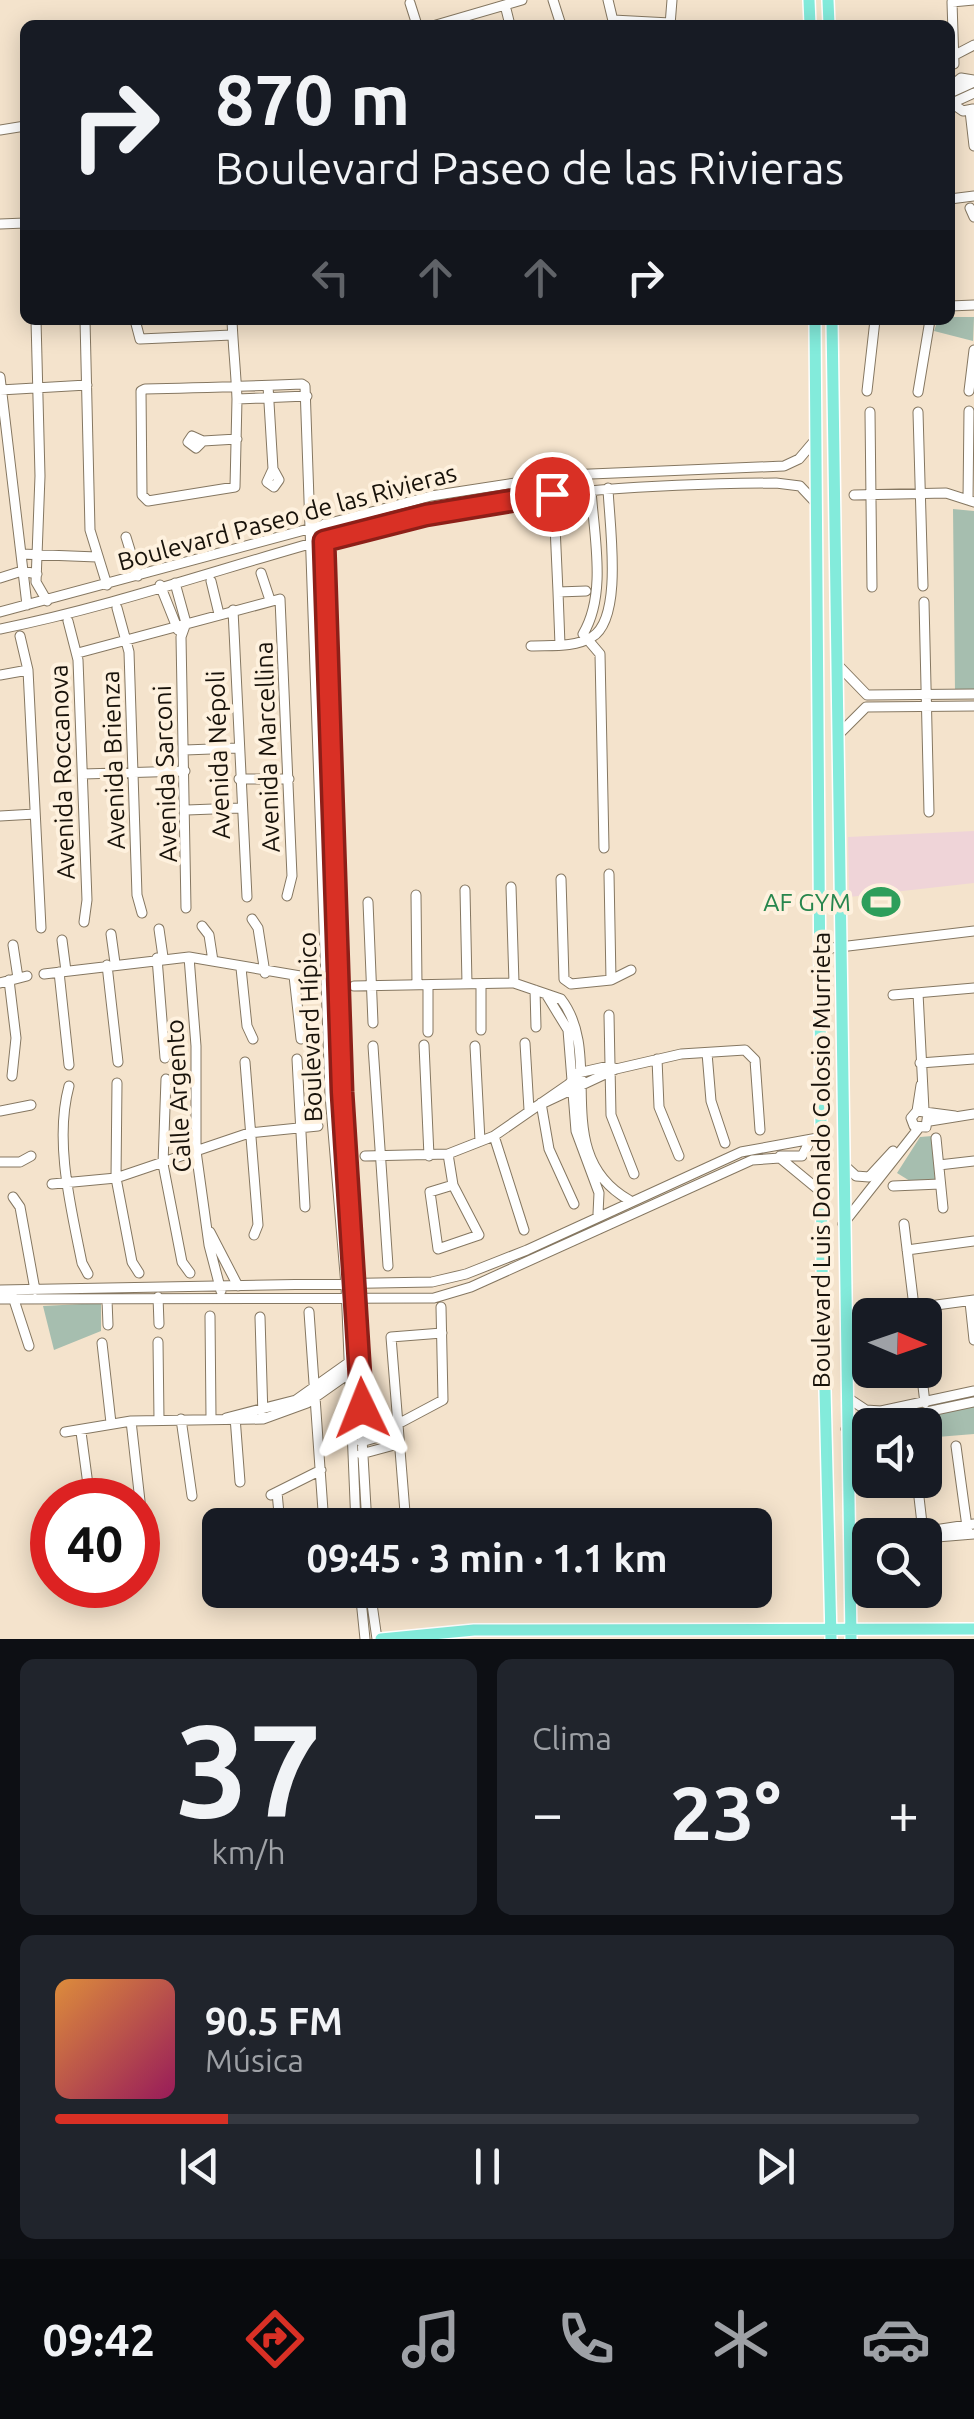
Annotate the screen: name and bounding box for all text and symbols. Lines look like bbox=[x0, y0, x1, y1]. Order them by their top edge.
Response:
icon: right bbox=[50, 60, 180, 190]
text: 870 m bbox=[215, 60, 410, 138]
text: Boulevard Paseo de las Rivieras bbox=[215, 142, 844, 193]
icon: left bbox=[303, 250, 358, 305]
icon: ahead bbox=[408, 250, 463, 305]
icon: ahead bbox=[513, 250, 568, 305]
icon: right bbox=[618, 250, 673, 305]
pin bbox=[510, 452, 595, 537]
street label: Boulevard Paseo de las Rivieras bbox=[115, 458, 459, 576]
icon: arrive bbox=[525, 467, 580, 522]
street label: Avenida Marcellina bbox=[249, 641, 285, 853]
street label: Avenida Roccanova bbox=[44, 664, 80, 880]
street label: Avenida Brienza bbox=[96, 670, 130, 850]
street label: Avenida Népoli bbox=[201, 670, 235, 840]
street label: Avenida Sarconi bbox=[148, 685, 182, 863]
sports icon: AF GYM bbox=[860, 881, 902, 923]
place label: AF GYM bbox=[763, 888, 851, 916]
street label: Boulevard Hípico bbox=[293, 931, 327, 1123]
street label: Boulevard Luis Donaldo Colosio Murrieta bbox=[807, 932, 835, 1388]
street label: Calle Argento bbox=[160, 1019, 196, 1173]
north arrow bbox=[852, 1298, 942, 1388]
map controls bbox=[852, 1298, 942, 1608]
position arrow bbox=[310, 1356, 414, 1460]
button: sound bbox=[852, 1408, 942, 1498]
speed limit sign: 40 bbox=[30, 1478, 160, 1608]
button: search bbox=[852, 1518, 942, 1608]
text: 09:45 · 3 min · 1.1 km bbox=[306, 1537, 668, 1579]
text: 37 bbox=[175, 1696, 322, 1842]
text: Clima bbox=[532, 1720, 612, 1756]
text: 23° bbox=[670, 1770, 781, 1854]
text: − bbox=[532, 1782, 563, 1843]
text: + bbox=[888, 1782, 919, 1843]
text: km/h bbox=[212, 1834, 285, 1870]
text: 90.5 FM bbox=[205, 2000, 343, 2042]
text: Música bbox=[205, 2042, 304, 2078]
icon: previous bbox=[172, 2139, 227, 2194]
icon: pause bbox=[460, 2139, 515, 2194]
icon: next bbox=[748, 2139, 803, 2194]
icon: directions bbox=[240, 2304, 310, 2374]
icon: music bbox=[396, 2304, 466, 2374]
icon: phone bbox=[551, 2304, 621, 2374]
icon: climate bbox=[706, 2304, 776, 2374]
icon: car bbox=[861, 2304, 931, 2374]
text: 09:42 bbox=[43, 2314, 155, 2365]

